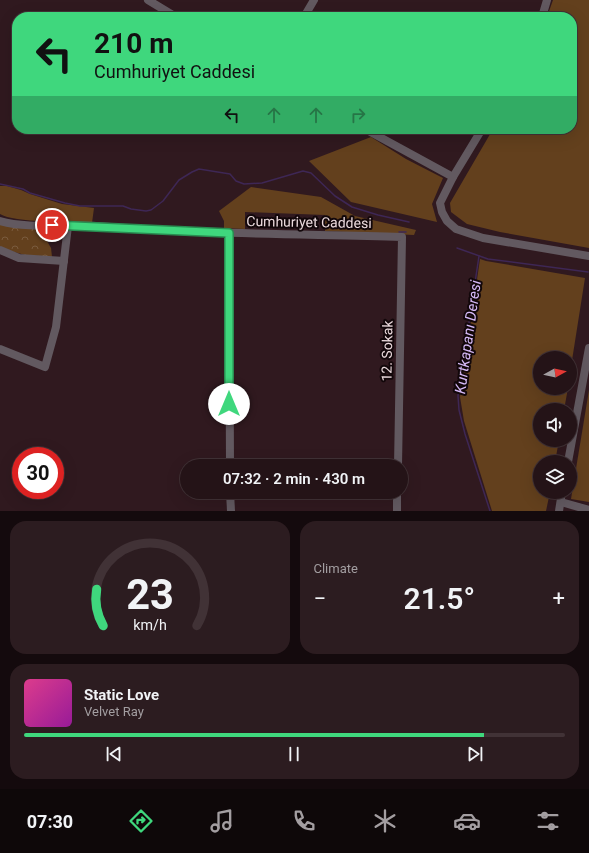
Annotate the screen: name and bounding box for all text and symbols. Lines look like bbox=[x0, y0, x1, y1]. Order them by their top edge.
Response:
text: 210 m bbox=[94, 27, 173, 60]
icon: left bbox=[28, 28, 80, 80]
text: Cumhuriyet Caddesi bbox=[94, 61, 255, 82]
icon: left bbox=[221, 104, 243, 126]
icon: ahead bbox=[263, 104, 285, 126]
icon: ahead bbox=[305, 104, 327, 126]
icon: right bbox=[347, 104, 369, 126]
pin bbox=[35, 208, 69, 242]
street label: Cumhuriyet Caddesi bbox=[246, 213, 372, 231]
icon: arrive bbox=[41, 214, 63, 236]
water label: Kurtkapanı Deresi bbox=[451, 279, 485, 395]
street label: 12. Sokak bbox=[378, 319, 396, 382]
north arrow bbox=[533, 351, 577, 395]
map controls bbox=[533, 351, 577, 499]
position arrow bbox=[208, 383, 250, 425]
button: sound bbox=[533, 403, 577, 447]
speed limit sign: 30 bbox=[12, 447, 64, 499]
button: layers bbox=[533, 455, 577, 499]
text: 07:32 · 2 min · 430 m bbox=[223, 470, 365, 488]
text: Climate bbox=[314, 561, 358, 576]
text: 23 bbox=[126, 569, 174, 618]
text: 21.5° bbox=[404, 581, 475, 616]
text: − bbox=[314, 586, 326, 611]
text: + bbox=[553, 586, 565, 611]
text: km/h bbox=[133, 616, 167, 632]
text: Static Love bbox=[84, 686, 159, 704]
text: Velvet Ray bbox=[84, 704, 144, 719]
icon: previous bbox=[103, 743, 125, 765]
icon: pause bbox=[283, 743, 305, 765]
icon: next bbox=[464, 743, 486, 765]
icon: directions bbox=[127, 807, 155, 835]
icon: music bbox=[208, 807, 236, 835]
icon: phone bbox=[290, 807, 318, 835]
icon: climate bbox=[371, 807, 399, 835]
icon: car bbox=[453, 807, 481, 835]
icon: filters bbox=[534, 807, 562, 835]
text: 07:30 bbox=[27, 811, 73, 832]

